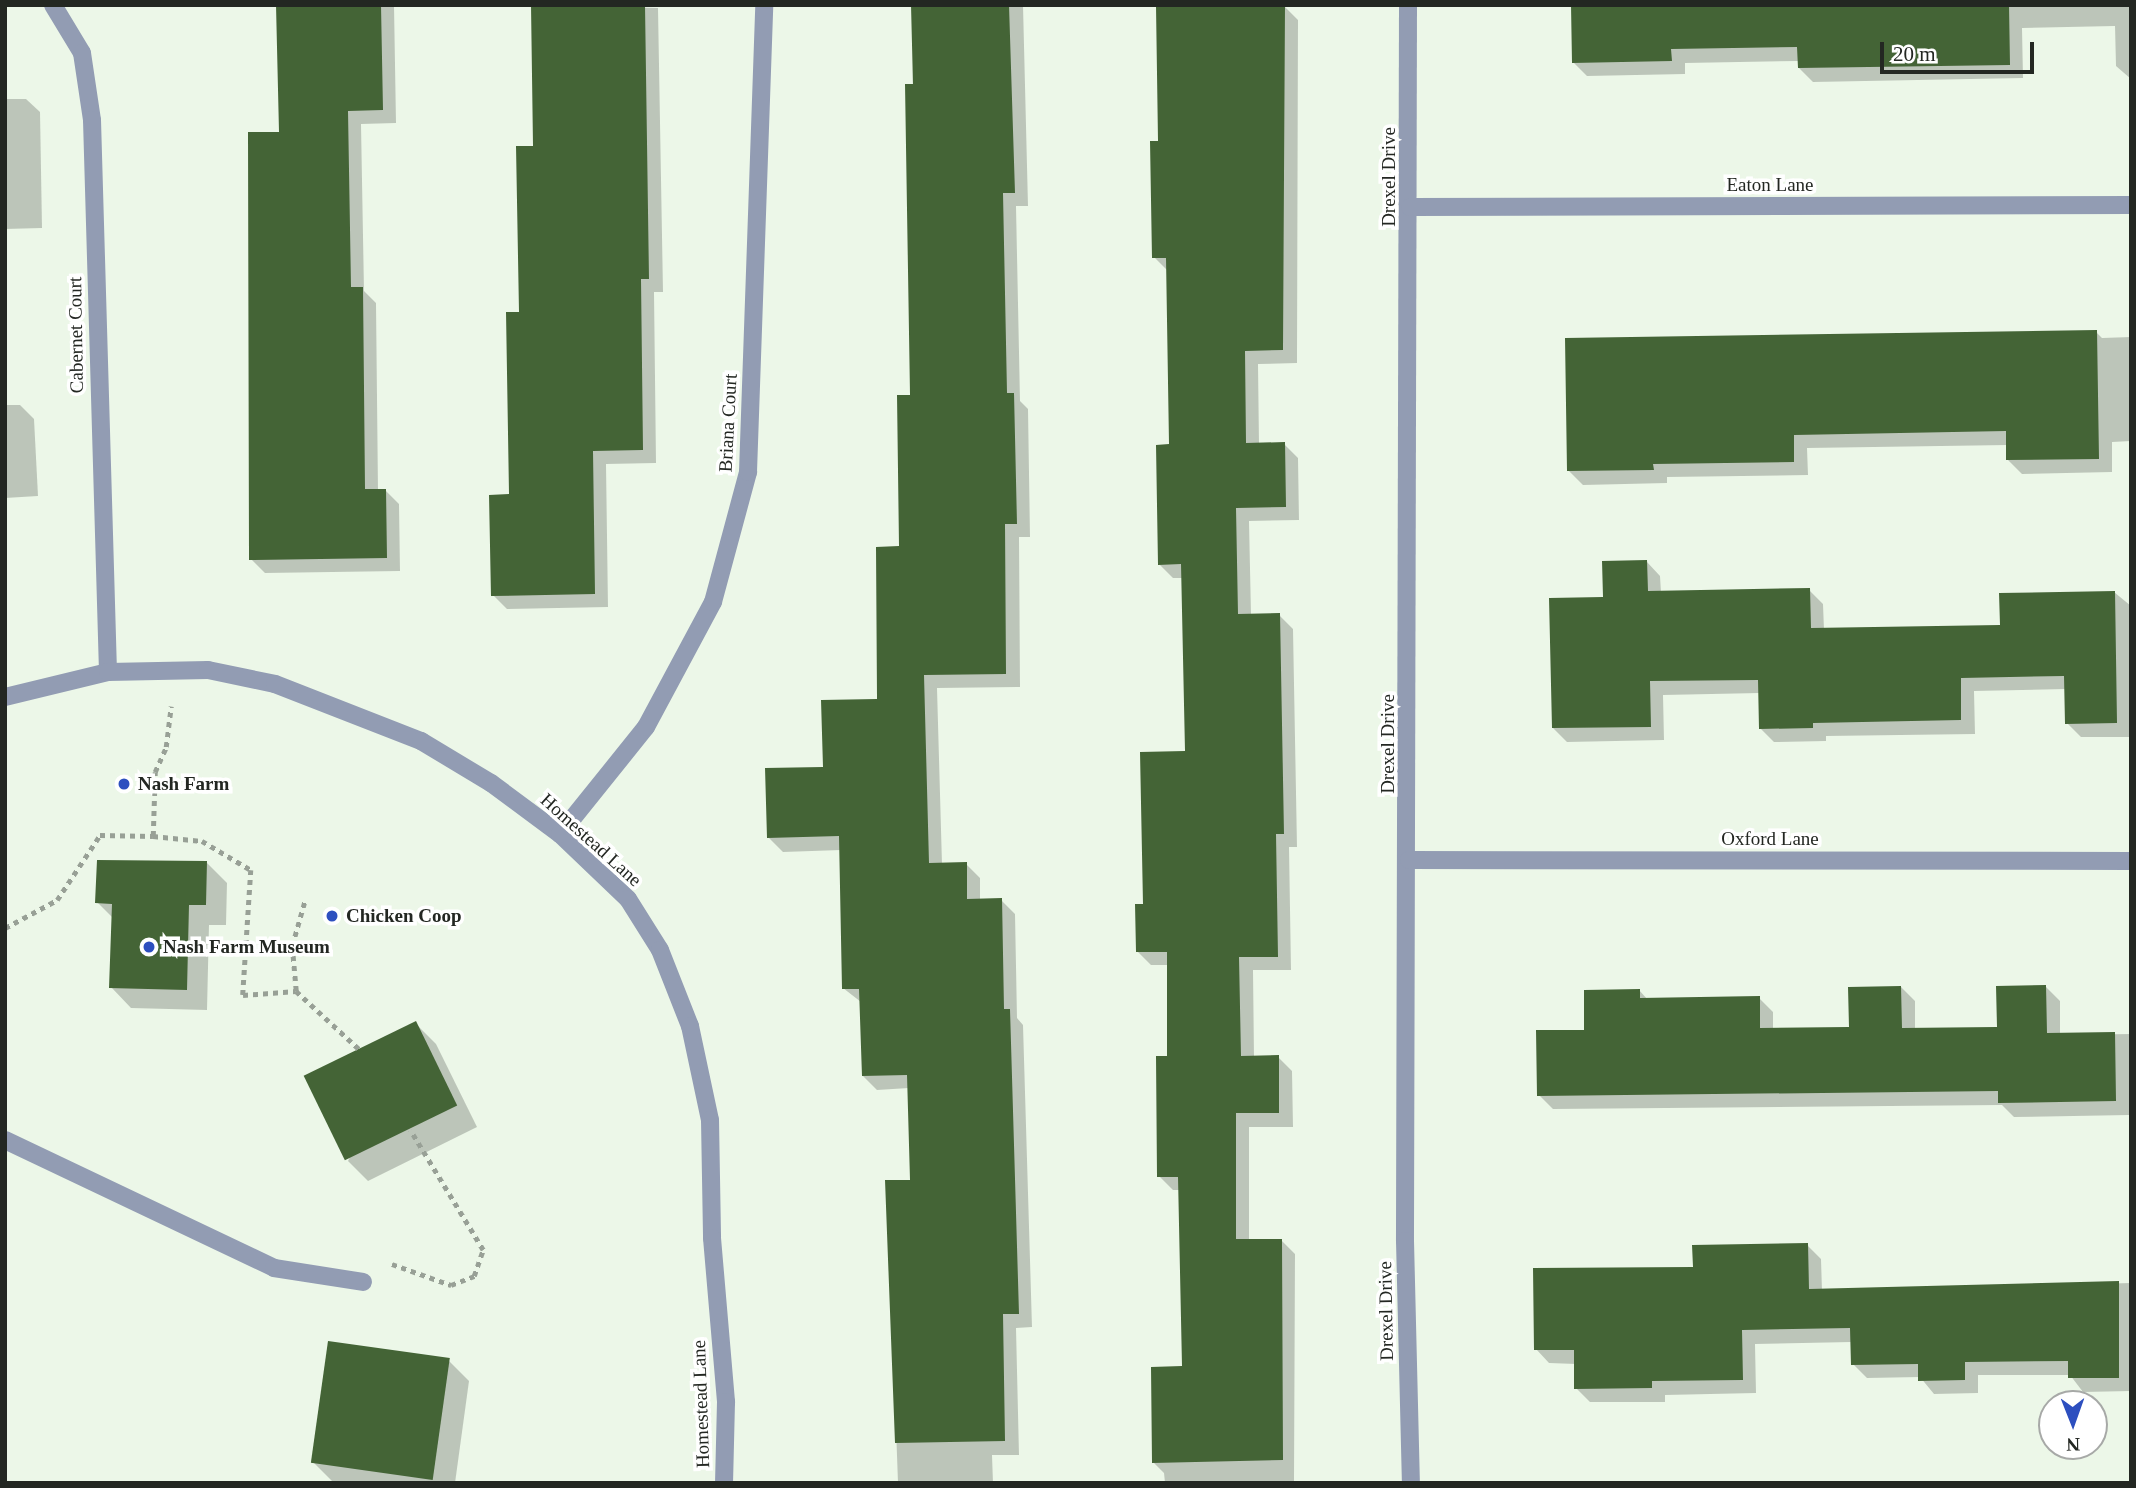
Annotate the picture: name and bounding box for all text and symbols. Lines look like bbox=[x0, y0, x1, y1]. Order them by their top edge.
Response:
scale bar bbox=[1884, 28, 2038, 72]
text: 20 m bbox=[1893, 42, 1936, 66]
street label: Drexel Drive bbox=[1378, 127, 1400, 227]
street label: Eaton Lane bbox=[1726, 174, 1814, 196]
street label: Cabernet Court bbox=[64, 277, 88, 393]
street label: Briana Court bbox=[714, 373, 742, 473]
street label: Drexel Drive bbox=[1377, 694, 1399, 794]
place label: Nash Farm bbox=[138, 773, 229, 795]
marker: Nash Farm bbox=[116, 776, 132, 792]
street label: Homestead Lane bbox=[536, 789, 646, 891]
street label: Oxford Lane bbox=[1721, 828, 1819, 850]
place label: Chicken Coop bbox=[346, 905, 462, 927]
marker: Chicken Coop bbox=[324, 908, 340, 924]
place label: Nash Farm Museum bbox=[163, 936, 330, 958]
marker: Nash Farm Museum bbox=[141, 939, 157, 955]
street label: Drexel Drive bbox=[1374, 1261, 1398, 1361]
street label: Homestead Lane bbox=[687, 1340, 715, 1468]
north arrow bbox=[2038, 1390, 2108, 1460]
text: N bbox=[2066, 1434, 2080, 1455]

